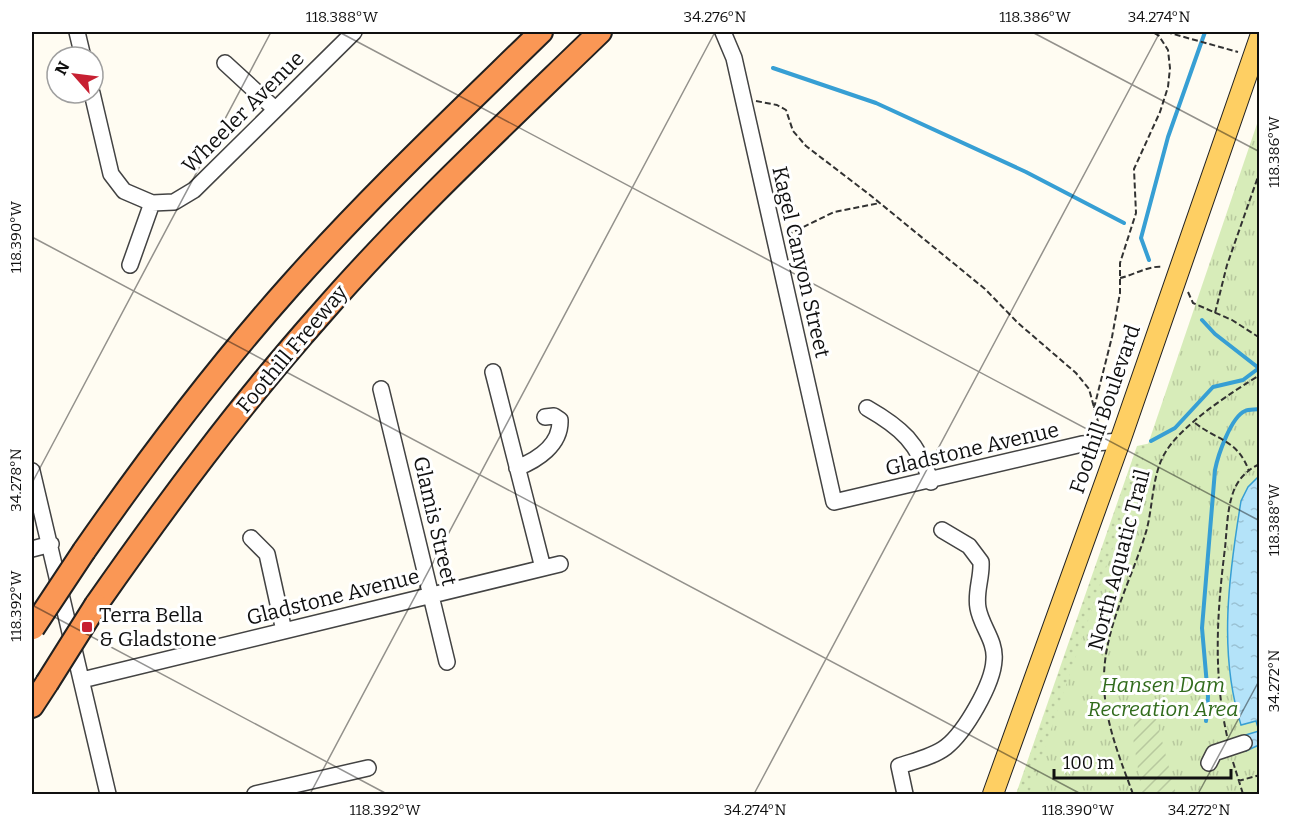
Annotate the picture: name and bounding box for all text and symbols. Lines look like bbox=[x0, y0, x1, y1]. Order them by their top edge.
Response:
text: 118.388°W bbox=[306, 8, 379, 26]
text: 34.276°N bbox=[684, 8, 747, 26]
text: 118.386°W bbox=[999, 8, 1071, 26]
text: 34.274°N bbox=[1128, 8, 1190, 26]
north arrow bbox=[45, 45, 105, 105]
street label: Wheeler Avenue bbox=[176, 45, 310, 179]
text: N bbox=[51, 58, 73, 78]
text: 118.386°W bbox=[1265, 116, 1283, 188]
street label: Kagel Canyon Street bbox=[766, 164, 836, 361]
text: 118.390°W bbox=[7, 200, 25, 273]
street label: Foothill Freeway bbox=[231, 279, 354, 418]
street label: Foothill Boulevard bbox=[1064, 321, 1146, 497]
street label: Gladstone Avenue bbox=[883, 416, 1061, 482]
text: 34.278°N bbox=[7, 448, 25, 512]
street label: Glamis Street bbox=[407, 454, 463, 589]
street label: North Aquatic Trail bbox=[1082, 467, 1156, 653]
text: 118.388°W bbox=[1265, 483, 1283, 556]
street label: Gladstone Avenue bbox=[244, 563, 422, 631]
text: 118.392°W bbox=[7, 570, 25, 642]
place label: Terra Bella & Gladstone bbox=[99, 602, 217, 652]
marker: Terra Bella & Gladstone bbox=[80, 620, 94, 634]
text: 34.272°N bbox=[1265, 650, 1283, 712]
park label: Hansen Dam Recreation Area bbox=[1088, 672, 1238, 722]
scale bar bbox=[1054, 742, 1231, 780]
text: 100 m bbox=[1063, 752, 1114, 774]
text: 118.392°W bbox=[349, 801, 421, 819]
text: 34.274°N bbox=[724, 801, 786, 819]
text: 118.390°W bbox=[1042, 801, 1115, 819]
text: 34.272°N bbox=[1168, 801, 1230, 819]

